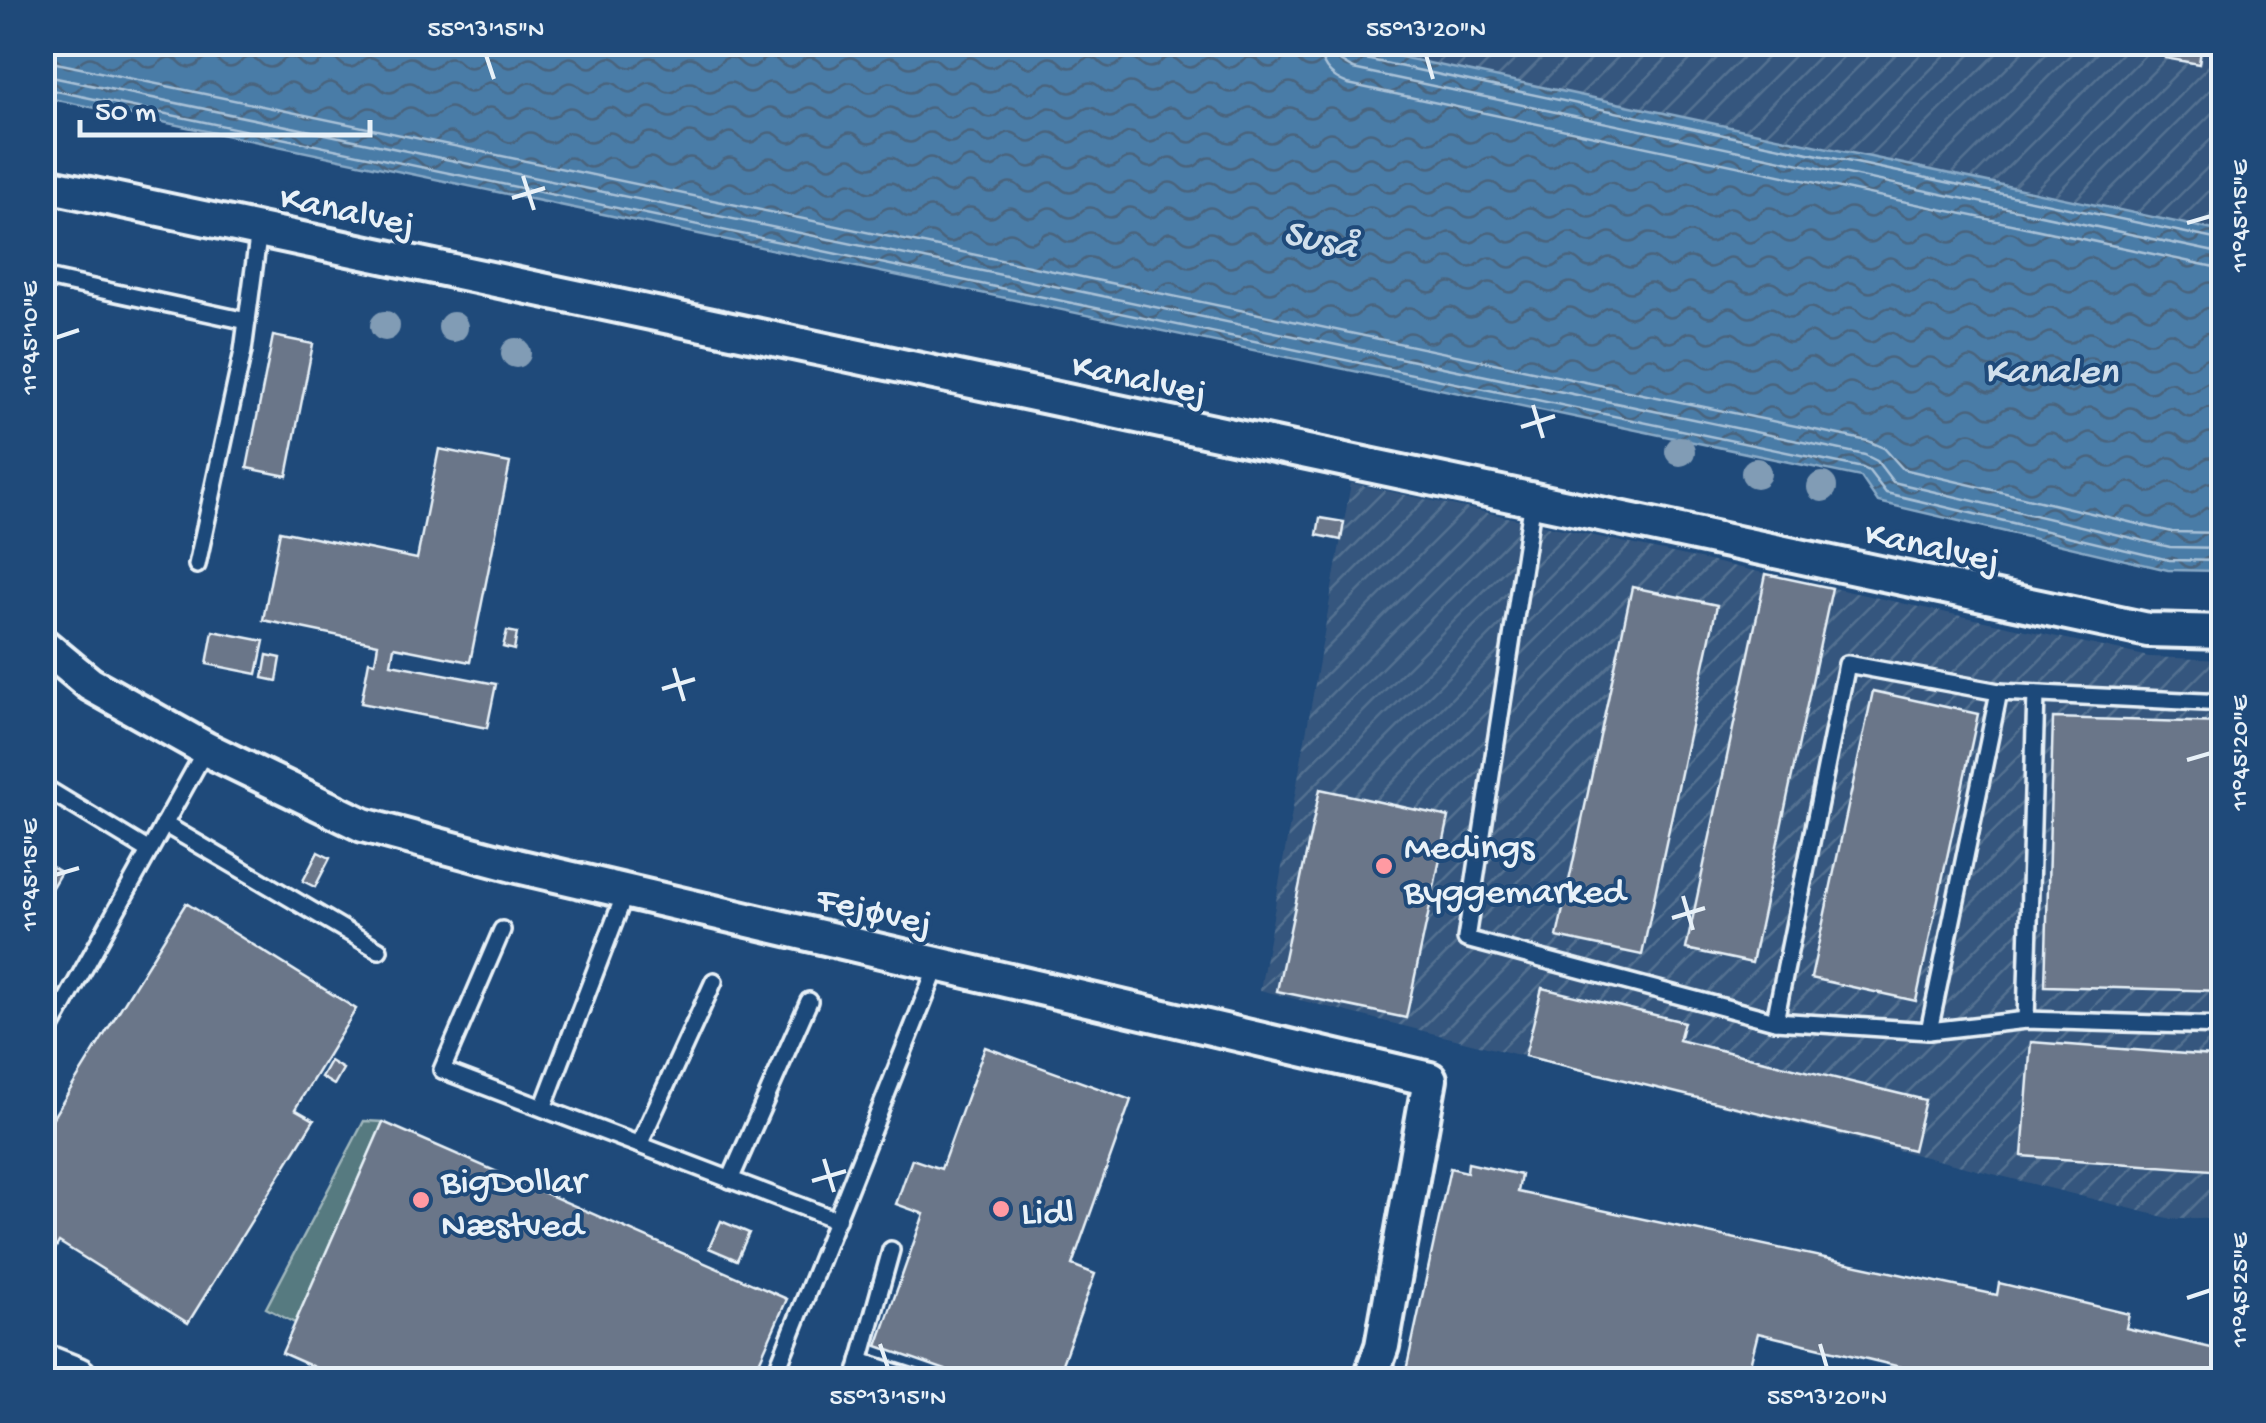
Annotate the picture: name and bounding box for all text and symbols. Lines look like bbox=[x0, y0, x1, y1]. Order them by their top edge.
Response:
text: 55°13'15"N bbox=[428, 17, 544, 46]
text: 55°13'20"N bbox=[1366, 17, 1486, 46]
scale bar bbox=[80, 75, 370, 137]
text: 50 m bbox=[95, 97, 156, 132]
text: 11°45'15"E bbox=[2228, 159, 2257, 273]
street label: Kanalvej bbox=[275, 178, 418, 250]
water label: Suså bbox=[1278, 212, 1364, 274]
text: 11°45'10"E bbox=[18, 280, 47, 396]
street label: Kanalvej bbox=[1067, 346, 1210, 418]
water label: Kanalen bbox=[1984, 351, 2119, 398]
street label: Kanalvej bbox=[1860, 514, 2003, 586]
text: 11°45'20"E bbox=[2228, 694, 2257, 812]
text: 11°45'15"E bbox=[18, 818, 47, 932]
place label: Medings Byggemarked bbox=[1403, 828, 1628, 916]
marker: Medings Byggemarked bbox=[1373, 855, 1395, 877]
street label: Fejøvej bbox=[811, 879, 936, 948]
place label: BigDollar Næstved bbox=[440, 1162, 590, 1250]
marker: BigDollar Næstved bbox=[410, 1189, 432, 1211]
place label: Lidl bbox=[1021, 1193, 1074, 1237]
marker: Lidl bbox=[990, 1198, 1012, 1220]
text: 11°45'25"E bbox=[2228, 1232, 2257, 1348]
text: 55°13'15"N bbox=[830, 1385, 946, 1414]
text: 55°13'20"N bbox=[1767, 1385, 1887, 1414]

